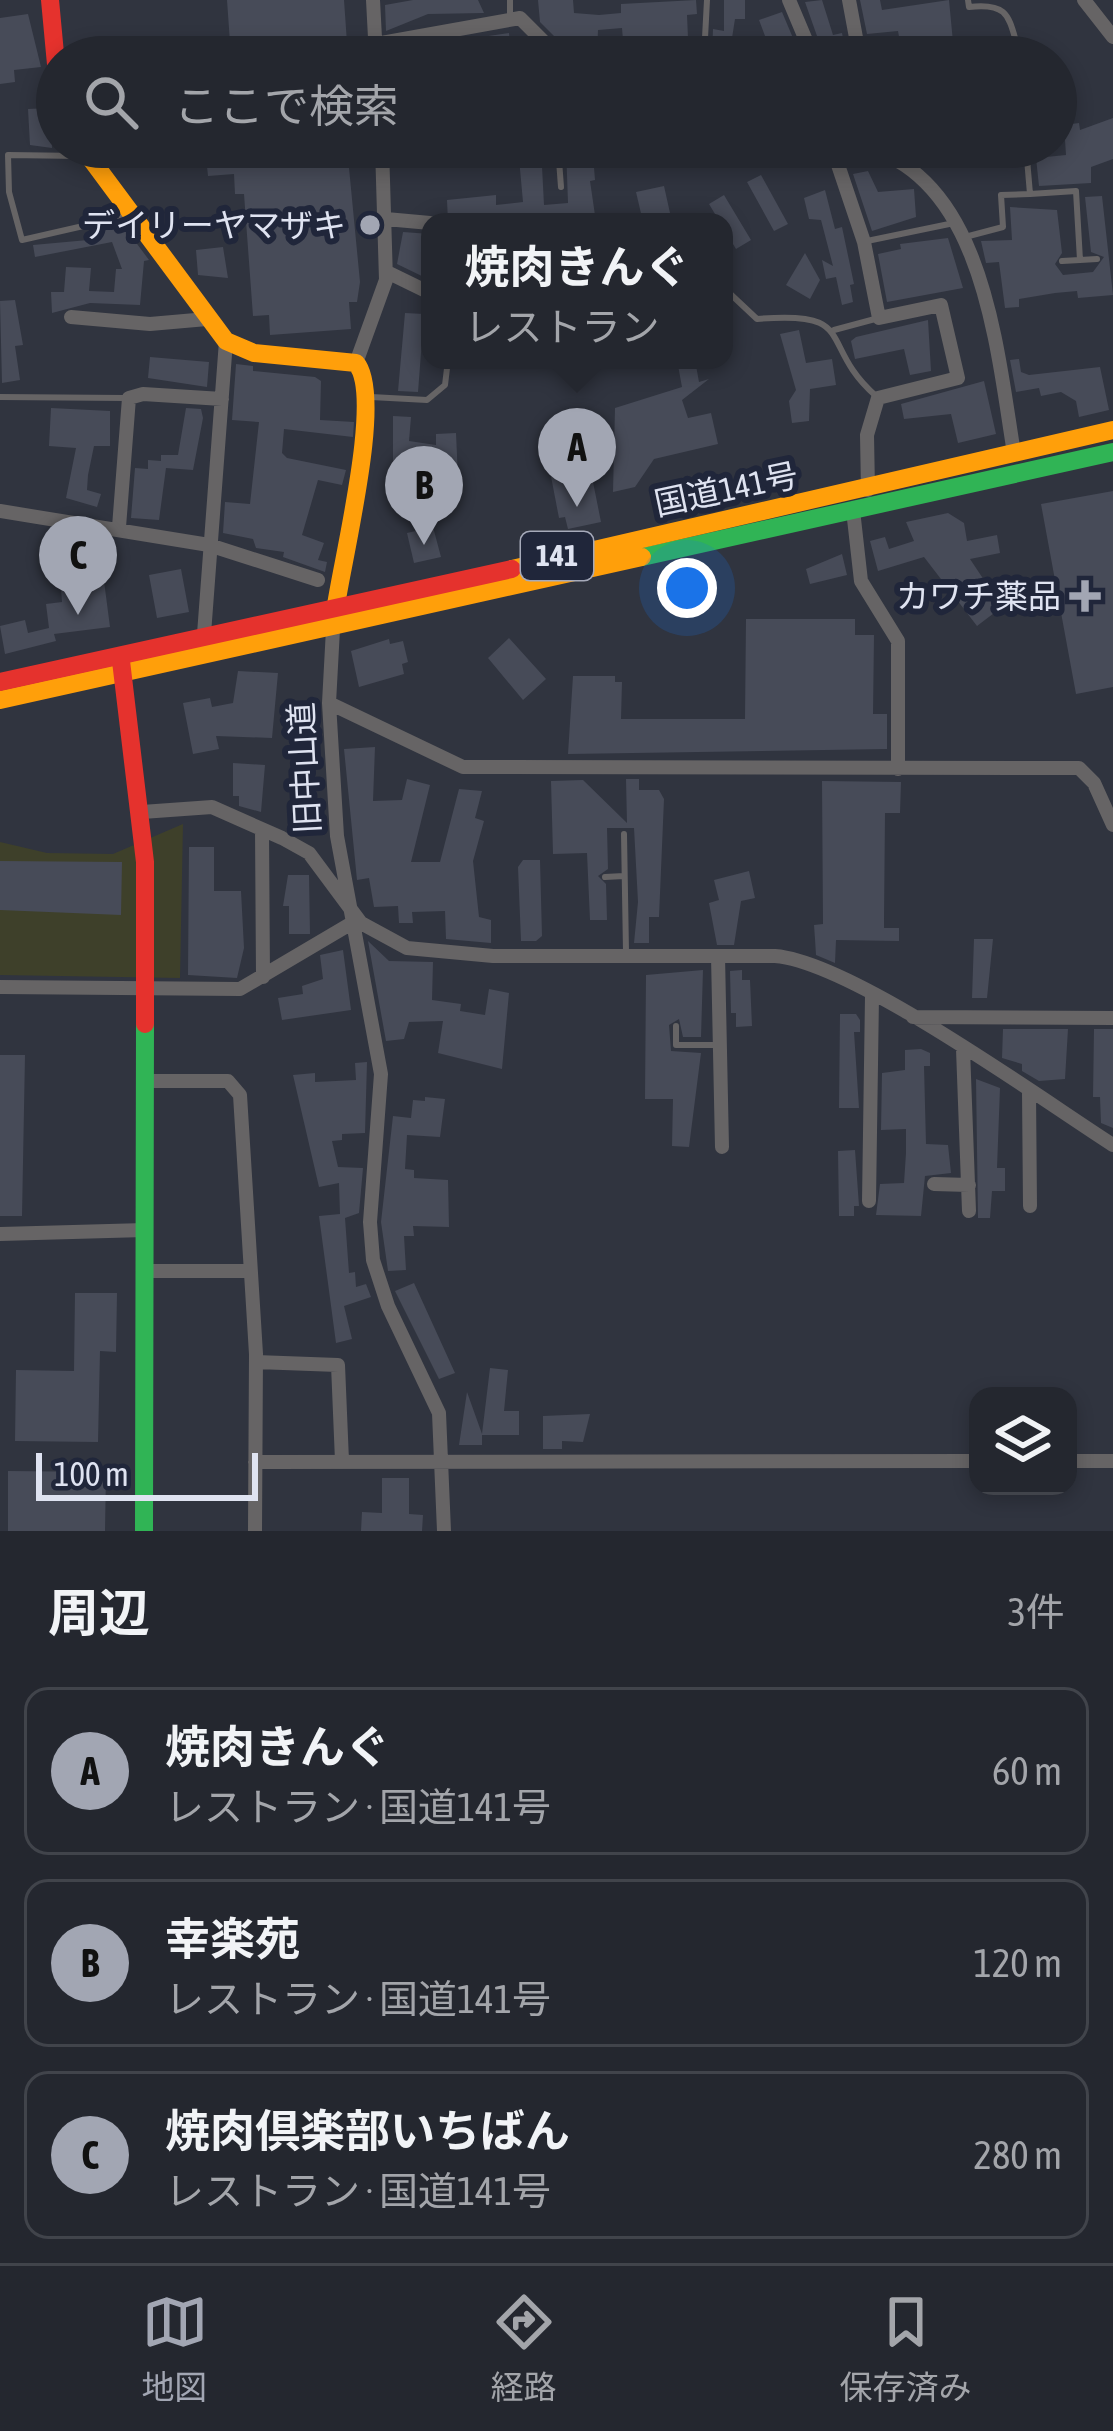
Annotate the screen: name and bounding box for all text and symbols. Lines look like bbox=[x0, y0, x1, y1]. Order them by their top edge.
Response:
search box bbox=[36, 36, 1077, 168]
icon: search bbox=[78, 69, 144, 135]
text: ここで検索 bbox=[174, 80, 399, 132]
place label: デイリーヤマザキ bbox=[82, 206, 346, 244]
marker: デイリーヤマザキ bbox=[357, 212, 383, 238]
popup bbox=[421, 213, 733, 369]
text: 焼肉きんぐ bbox=[464, 241, 690, 293]
text: レストラン bbox=[464, 305, 660, 349]
pin: A bbox=[538, 408, 616, 507]
pin: B bbox=[385, 446, 463, 545]
street label: 国道141号 bbox=[651, 455, 801, 523]
pin: C bbox=[39, 516, 117, 615]
road number: 141 bbox=[521, 532, 593, 580]
your location bbox=[657, 558, 717, 618]
place label: カワチ薬品 bbox=[896, 577, 1061, 615]
marker: カワチ薬品 bbox=[1072, 583, 1098, 609]
street label: 旧中山道 bbox=[282, 701, 326, 835]
map controls bbox=[969, 1387, 1077, 1495]
button: layers bbox=[969, 1387, 1077, 1495]
scale bar bbox=[36, 1447, 258, 1500]
text: 100 m bbox=[54, 1455, 129, 1493]
text: 周辺 bbox=[48, 1583, 150, 1642]
text: 3件 bbox=[1008, 1590, 1065, 1634]
text: 焼肉きんぐ bbox=[165, 1721, 390, 1773]
text: A bbox=[80, 1749, 100, 1793]
text: 60 m bbox=[992, 1749, 1062, 1793]
text: レストラン · 国道141号 bbox=[165, 1785, 551, 1829]
text: 幸楽苑 bbox=[165, 1913, 300, 1965]
text: B bbox=[81, 1941, 99, 1985]
text: 120 m bbox=[974, 1941, 1062, 1985]
text: レストラン · 国道141号 bbox=[165, 1977, 551, 2021]
text: 焼肉倶楽部いちばん bbox=[165, 2105, 570, 2157]
text: C bbox=[81, 2133, 99, 2177]
text: 280 m bbox=[974, 2133, 1062, 2177]
text: レストラン · 国道141号 bbox=[165, 2169, 551, 2213]
tab: 地図 bbox=[142, 2289, 208, 2409]
tab: 経路 bbox=[491, 2289, 557, 2409]
tab: 保存済み bbox=[840, 2289, 972, 2409]

